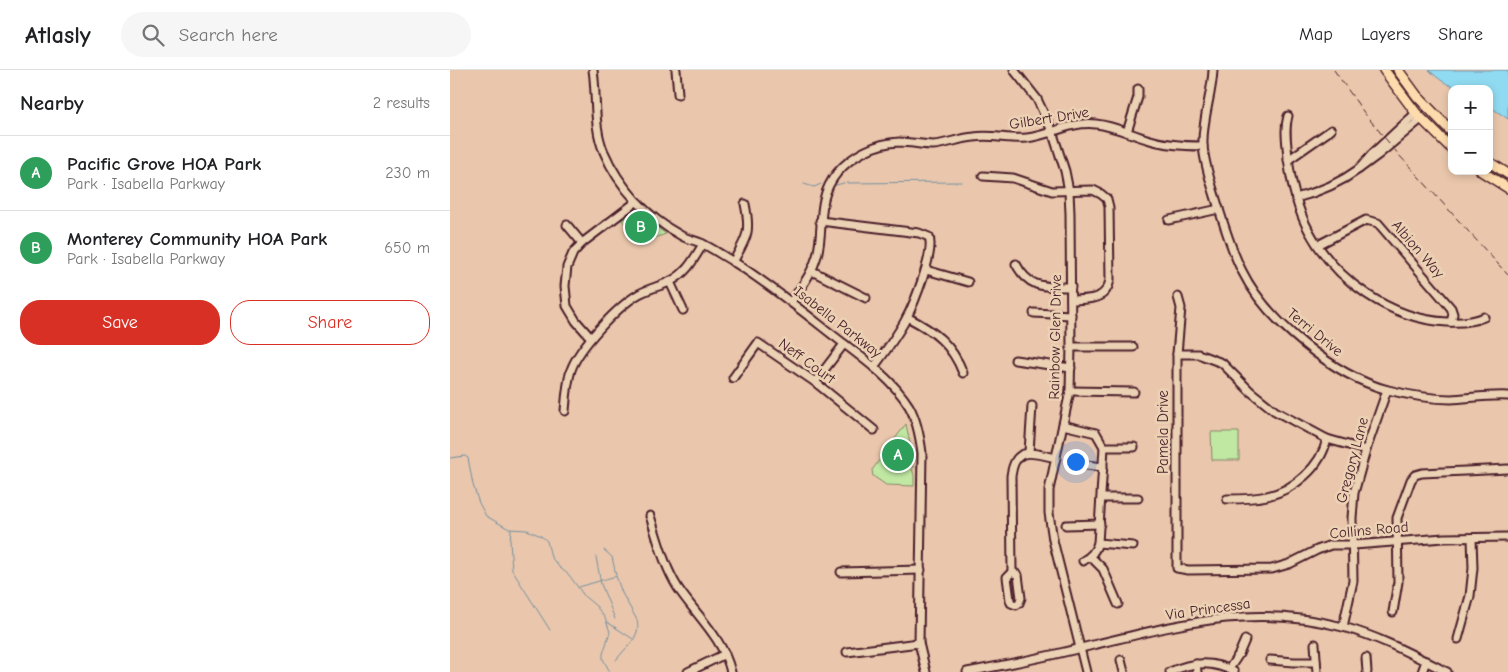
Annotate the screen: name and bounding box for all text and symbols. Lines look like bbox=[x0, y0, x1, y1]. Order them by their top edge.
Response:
search box bbox=[121, 12, 471, 57]
text: Atlasly bbox=[25, 21, 91, 49]
icon: search bbox=[139, 21, 167, 49]
text: Search here bbox=[179, 24, 278, 46]
text: Map bbox=[1299, 24, 1333, 45]
text: Layers bbox=[1361, 24, 1410, 45]
text: Share bbox=[1438, 24, 1483, 45]
map controls bbox=[1448, 85, 1493, 175]
button: + bbox=[1448, 85, 1493, 130]
text: Nearby bbox=[20, 91, 84, 115]
text: 2 results bbox=[373, 94, 430, 112]
street label: Gilbert Drive bbox=[1008, 103, 1091, 133]
button: − bbox=[1448, 130, 1493, 175]
text: Pacific Grove HOA Park bbox=[67, 153, 261, 175]
text: A bbox=[32, 164, 40, 182]
text: 230 m bbox=[385, 164, 430, 182]
text: Park · Isabella Parkway bbox=[67, 175, 225, 193]
pin: B bbox=[625, 208, 657, 246]
street label: Albion Way bbox=[1388, 216, 1448, 282]
text: Monterey Community HOA Park bbox=[67, 228, 327, 250]
text: B bbox=[31, 239, 41, 257]
text: 650 m bbox=[384, 239, 430, 257]
text: Park · Isabella Parkway bbox=[67, 250, 225, 268]
street label: Rainbow Glen Drive bbox=[1045, 274, 1065, 400]
street label: Isabella Parkway bbox=[790, 282, 886, 362]
button: Save bbox=[20, 300, 220, 345]
button: Share bbox=[230, 300, 430, 345]
street label: Terri Drive bbox=[1283, 304, 1347, 360]
street label: Neff Court bbox=[775, 334, 839, 388]
street label: Pamela Drive bbox=[1154, 390, 1172, 474]
street label: Gregory Lane bbox=[1332, 415, 1372, 505]
pin: A bbox=[882, 436, 914, 474]
your location bbox=[1063, 449, 1089, 475]
street label: Collins Road bbox=[1329, 518, 1409, 542]
street label: Via Princessa bbox=[1165, 594, 1251, 624]

